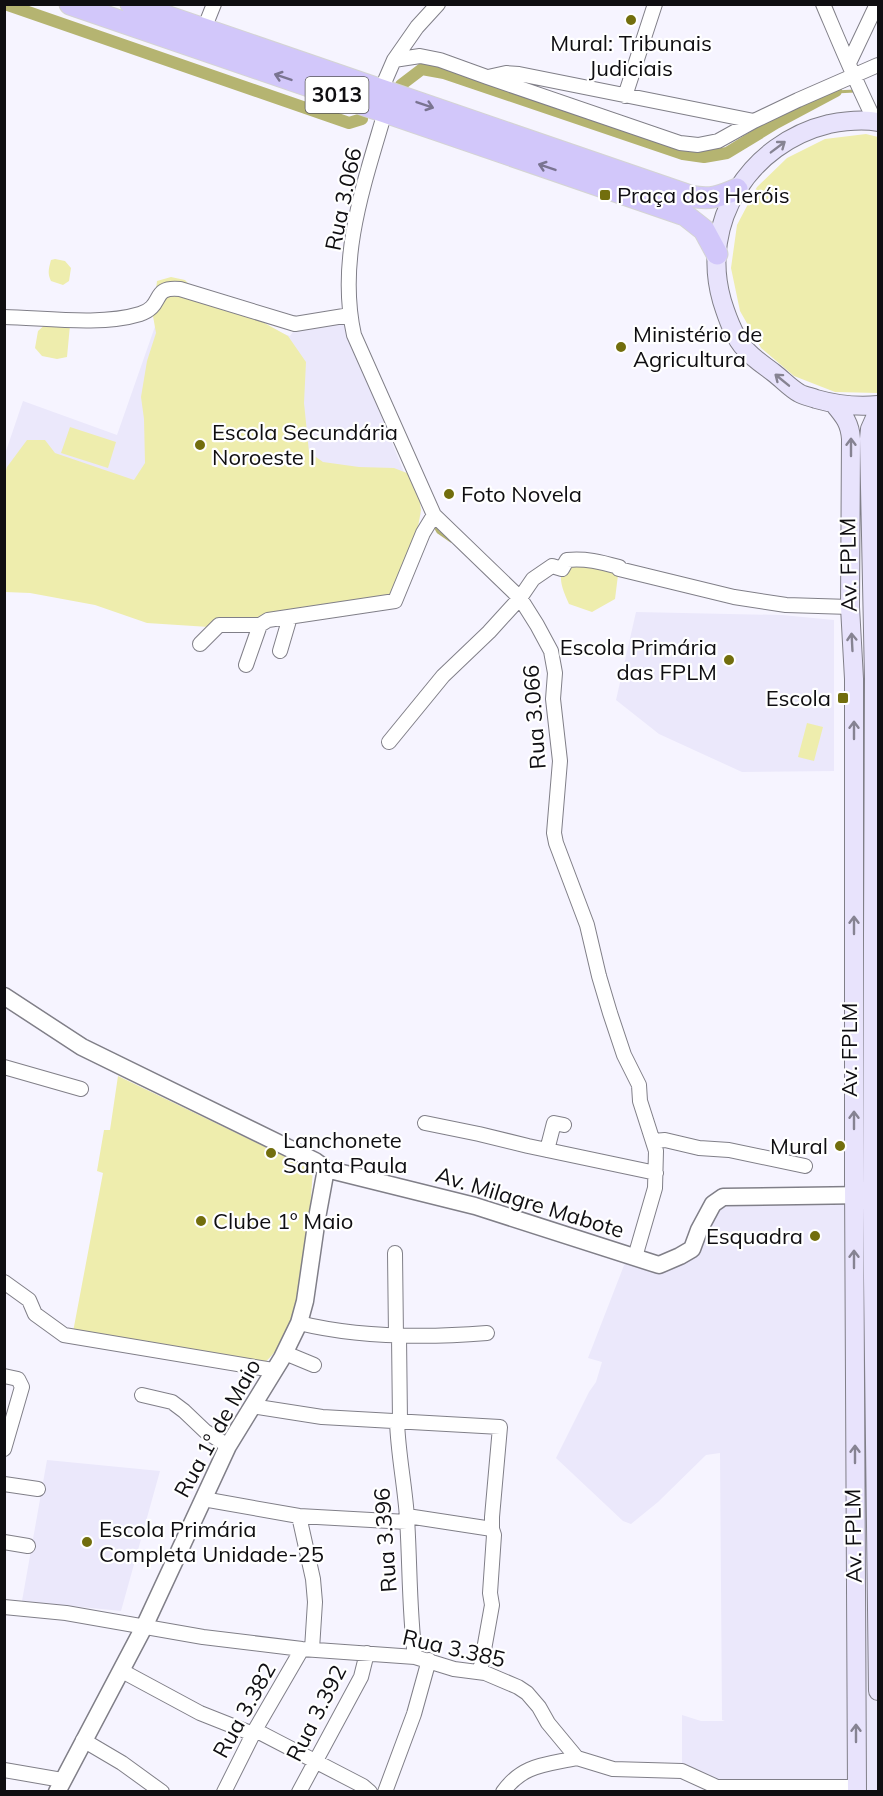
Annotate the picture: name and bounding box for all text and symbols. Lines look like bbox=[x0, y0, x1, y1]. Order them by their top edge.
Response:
marker: Mural: Tribunais Judiciais bbox=[624, 13, 638, 27]
place label: Mural: Tribunais Judiciais bbox=[550, 29, 712, 82]
one-way arrow bbox=[274, 70, 293, 81]
road number: 3013 bbox=[306, 77, 368, 113]
one-way arrow bbox=[415, 100, 434, 111]
one-way arrow bbox=[769, 141, 785, 153]
street label: Rua 3.066 bbox=[318, 145, 368, 253]
one-way arrow bbox=[538, 161, 557, 172]
place label: Praça dos Heróis bbox=[617, 181, 790, 209]
marker: Praça dos Heróis bbox=[598, 188, 612, 202]
place label: Ministério de Agricultura bbox=[633, 320, 762, 373]
marker: Ministério de Agricultura bbox=[614, 340, 628, 354]
one-way arrow bbox=[774, 373, 790, 386]
place label: Escola Secundária Noroeste I bbox=[212, 418, 398, 471]
one-way arrow bbox=[845, 437, 857, 457]
marker: Escola Secundária Noroeste I bbox=[193, 438, 207, 452]
place label: Foto Novela bbox=[461, 480, 582, 508]
marker: Foto Novela bbox=[442, 487, 456, 501]
street label: Av. FPLM bbox=[833, 518, 863, 612]
one-way arrow bbox=[846, 632, 857, 652]
place label: Escola Primária das FPLM bbox=[560, 633, 717, 686]
marker: Escola Primária das FPLM bbox=[722, 653, 736, 667]
street label: Rua 3.066 bbox=[516, 664, 552, 770]
place label: Escola bbox=[766, 684, 831, 712]
marker: Escola bbox=[836, 691, 850, 705]
one-way arrow bbox=[848, 720, 860, 740]
one-way arrow bbox=[848, 915, 860, 935]
street label: Av. FPLM bbox=[835, 1003, 863, 1097]
one-way arrow bbox=[848, 1110, 860, 1130]
place label: Lanchonete Santa Paula bbox=[283, 1126, 408, 1179]
place label: Mural bbox=[770, 1132, 828, 1160]
marker: Mural bbox=[833, 1139, 847, 1153]
marker: Lanchonete Santa Paula bbox=[264, 1146, 278, 1160]
street label: Av. Milagre Mabote bbox=[432, 1160, 628, 1244]
place label: Clube 1º Maio bbox=[213, 1207, 353, 1235]
marker: Clube 1º Maio bbox=[194, 1214, 208, 1228]
place label: Esquadra bbox=[706, 1222, 803, 1250]
marker: Esquadra bbox=[808, 1229, 822, 1243]
one-way arrow bbox=[848, 1250, 860, 1270]
street label: Rua 1º de Maio bbox=[167, 1354, 267, 1502]
one-way arrow bbox=[849, 1445, 861, 1465]
street label: Rua 3.396 bbox=[367, 1487, 403, 1593]
street label: Av. FPLM bbox=[838, 1489, 868, 1583]
place label: Escola Primária Completa Unidade-25 bbox=[99, 1515, 324, 1568]
marker: Escola Primária Completa Unidade-25 bbox=[80, 1535, 94, 1549]
street label: Rua 3.385 bbox=[400, 1623, 508, 1673]
street label: Rua 3.382 bbox=[206, 1657, 282, 1763]
street label: Rua 3.392 bbox=[280, 1660, 352, 1766]
one-way arrow bbox=[850, 1724, 862, 1744]

